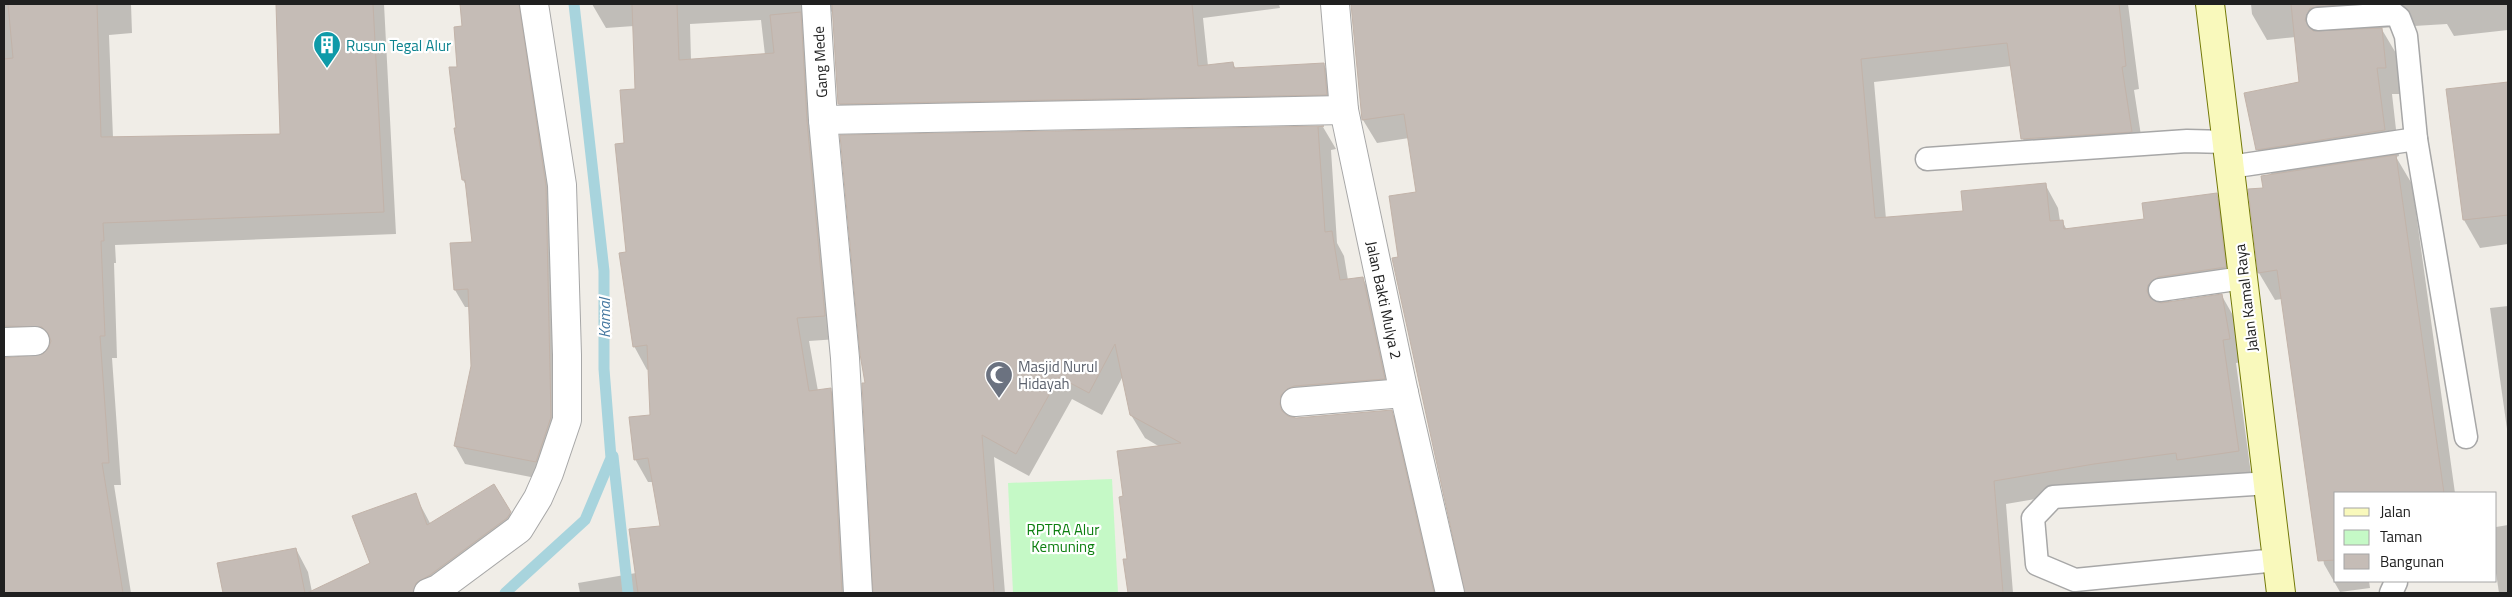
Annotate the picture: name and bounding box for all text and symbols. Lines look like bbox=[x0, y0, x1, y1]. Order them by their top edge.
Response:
street label: Gang Mede bbox=[807, 26, 833, 98]
building icon: Rusun Tegal Alur bbox=[312, 30, 342, 69]
place label: Rusun Tegal Alur bbox=[346, 34, 451, 57]
street label: Jalan Bakti Mulya 2 bbox=[1360, 239, 1408, 361]
street label: Jalan Kamal Raya bbox=[2228, 242, 2264, 353]
water label: Kamal bbox=[592, 297, 616, 338]
place label: Masjid Nurul Hidayah bbox=[1018, 355, 1098, 395]
mosque icon: Masjid Nurul Hidayah bbox=[984, 360, 1014, 399]
legend bbox=[2334, 492, 2497, 582]
text: Jalan bbox=[2380, 500, 2411, 523]
park label: RPTRA Alur Kemuning bbox=[1027, 518, 1099, 558]
text: Taman bbox=[2380, 525, 2422, 548]
text: Bangunan bbox=[2380, 550, 2444, 573]

